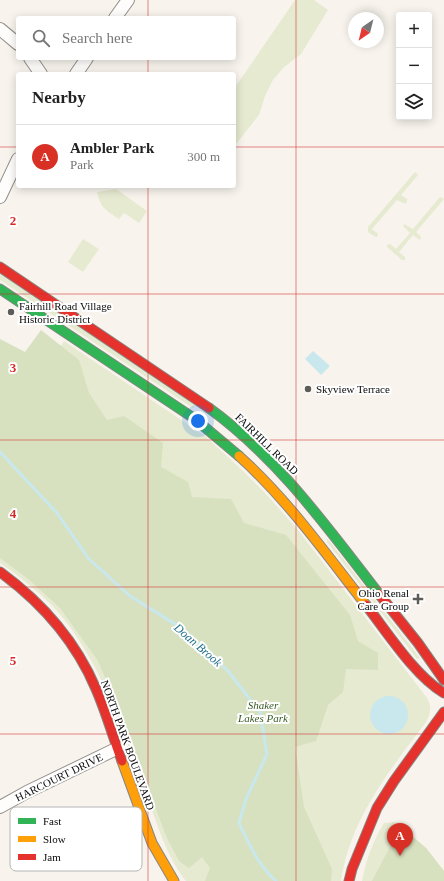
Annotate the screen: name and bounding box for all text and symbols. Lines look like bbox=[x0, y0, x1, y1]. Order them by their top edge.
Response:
north arrow bbox=[348, 12, 384, 48]
map controls bbox=[396, 12, 432, 120]
button: + bbox=[396, 12, 432, 48]
search box bbox=[16, 16, 236, 60]
icon: search bbox=[30, 27, 52, 49]
text: Search here bbox=[62, 30, 132, 46]
button: − bbox=[396, 48, 432, 84]
button: layers bbox=[396, 84, 432, 120]
text: Nearby bbox=[32, 88, 86, 107]
text: Ambler Park bbox=[70, 140, 154, 156]
text: A bbox=[40, 149, 50, 164]
text: 300 m bbox=[187, 149, 220, 164]
text: Park bbox=[70, 157, 94, 172]
text: 2 bbox=[10, 213, 16, 228]
place label: Fairhill Road Village Historic District bbox=[19, 300, 112, 325]
marker: Fairhill Road Village Historic District bbox=[6, 307, 16, 317]
text: 3 bbox=[10, 360, 17, 375]
place label: Skyview Terrace bbox=[316, 383, 390, 395]
marker: Skyview Terrace bbox=[303, 384, 313, 394]
your location bbox=[188, 411, 208, 431]
street label: FAIRHILL ROAD bbox=[233, 411, 301, 477]
text: 4 bbox=[10, 506, 17, 521]
place label: Ohio Renal Care Group bbox=[357, 587, 409, 612]
marker: Ohio Renal Care Group bbox=[412, 593, 424, 605]
water label: Doan Brook bbox=[171, 620, 225, 670]
text: 5 bbox=[10, 653, 17, 668]
street label: NORTH PARK BOULEVARD bbox=[99, 678, 157, 812]
park label: Shaker Lakes Park bbox=[237, 699, 289, 724]
street label: HARCOURT DRIVE bbox=[13, 750, 105, 803]
legend bbox=[10, 807, 142, 871]
text: Fast bbox=[43, 815, 61, 827]
pin: A bbox=[387, 823, 413, 856]
text: Slow bbox=[43, 833, 66, 845]
text: Jam bbox=[43, 851, 61, 863]

